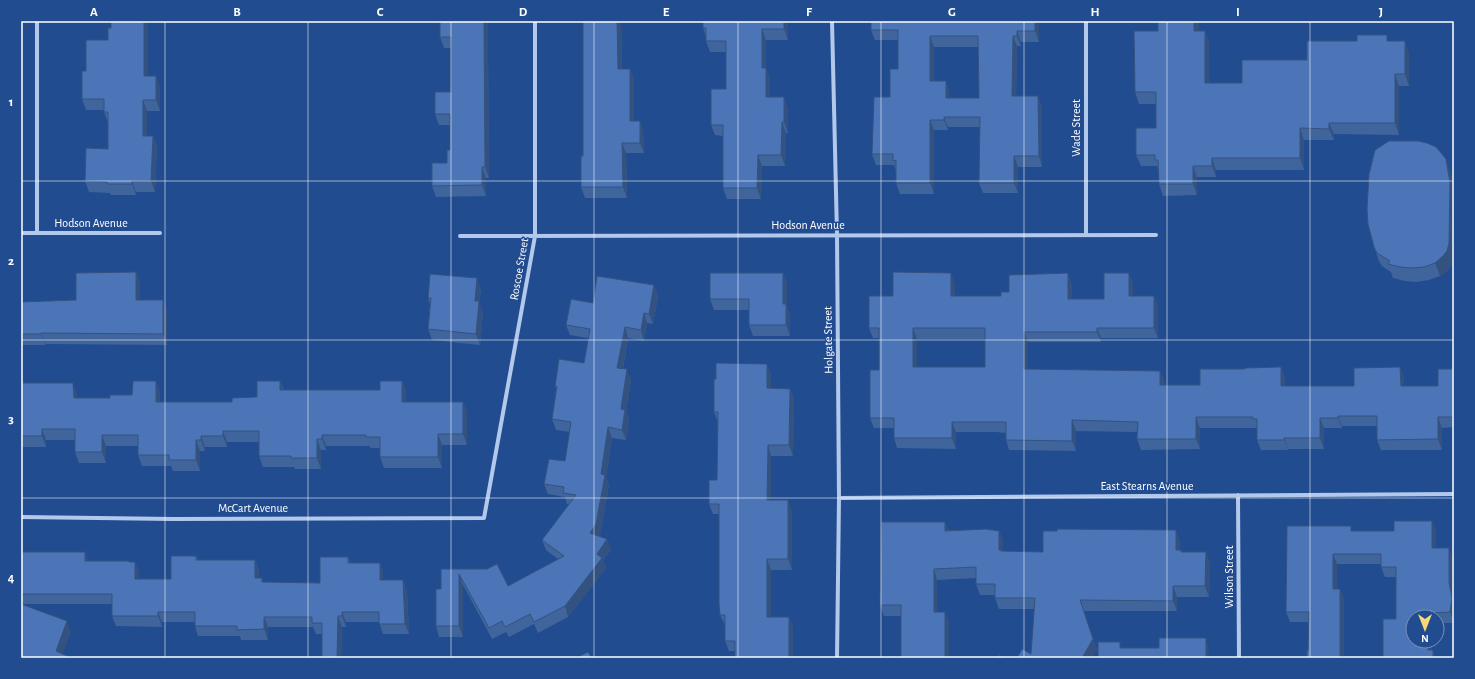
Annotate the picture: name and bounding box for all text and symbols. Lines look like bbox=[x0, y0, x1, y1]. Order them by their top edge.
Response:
text: A bbox=[90, 6, 98, 19]
text: B bbox=[233, 6, 241, 19]
text: C bbox=[377, 6, 384, 19]
text: D bbox=[519, 6, 528, 19]
text: E bbox=[663, 6, 670, 19]
text: F bbox=[806, 6, 813, 19]
text: G bbox=[948, 6, 956, 19]
text: H bbox=[1090, 6, 1100, 19]
text: I bbox=[1236, 6, 1240, 19]
text: J bbox=[1379, 6, 1383, 19]
text: 1 bbox=[9, 96, 13, 109]
street label: Wade Street bbox=[1070, 99, 1082, 157]
street label: Hodson Avenue bbox=[54, 217, 128, 229]
street label: Hodson Avenue bbox=[771, 219, 845, 231]
street label: Roscoe Street bbox=[508, 237, 530, 301]
text: 2 bbox=[8, 255, 14, 268]
street label: Holgate Street bbox=[821, 306, 835, 374]
text: 3 bbox=[8, 413, 14, 426]
street label: East Stearns Avenue bbox=[1100, 480, 1194, 492]
street label: McCart Avenue bbox=[218, 502, 288, 514]
street label: Wilson Street bbox=[1223, 545, 1235, 609]
text: 4 bbox=[8, 572, 15, 585]
north arrow bbox=[1405, 609, 1445, 649]
text: N bbox=[1421, 633, 1429, 644]

